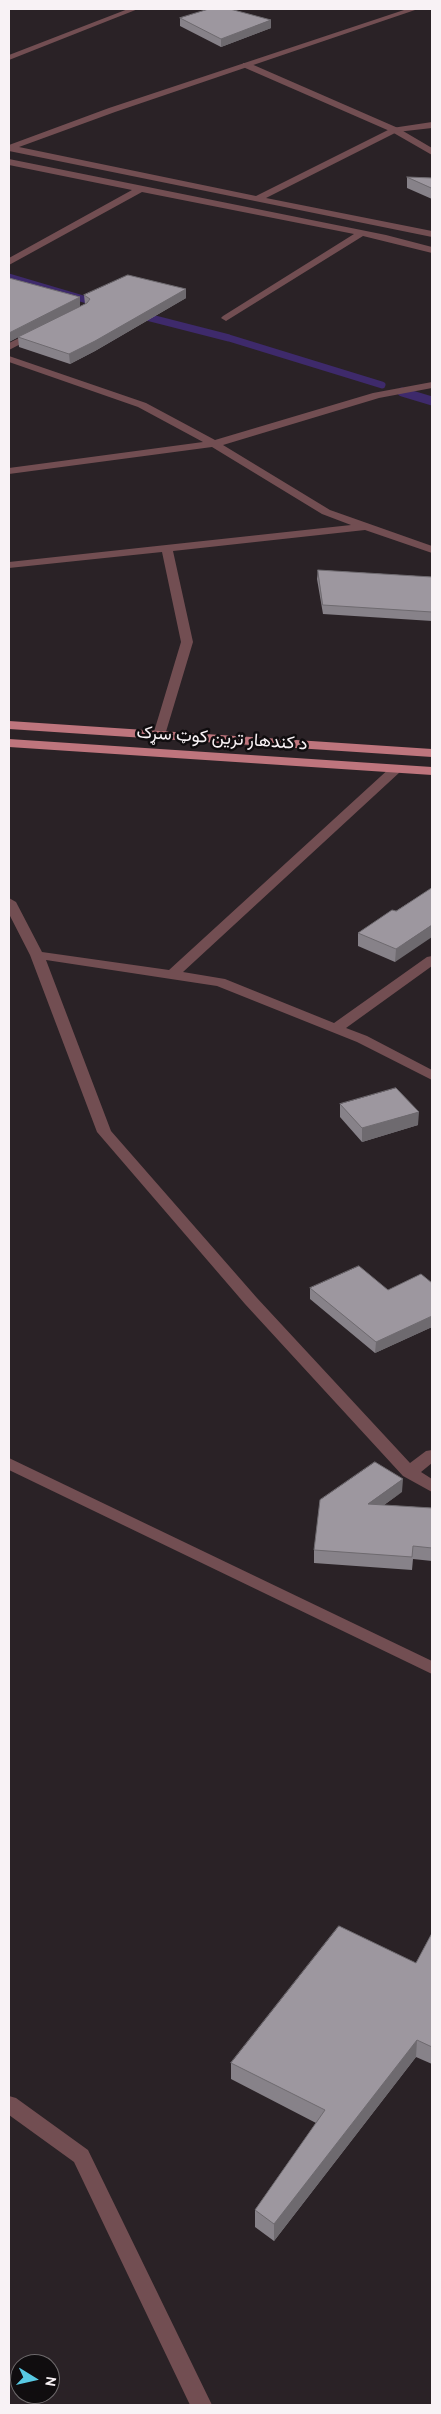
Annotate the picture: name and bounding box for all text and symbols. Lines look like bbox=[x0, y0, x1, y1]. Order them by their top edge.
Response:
street label: د کندهار ترين کوټ سړک bbox=[136, 723, 308, 757]
north arrow bbox=[10, 2354, 60, 2404]
text: N bbox=[40, 2375, 59, 2388]

